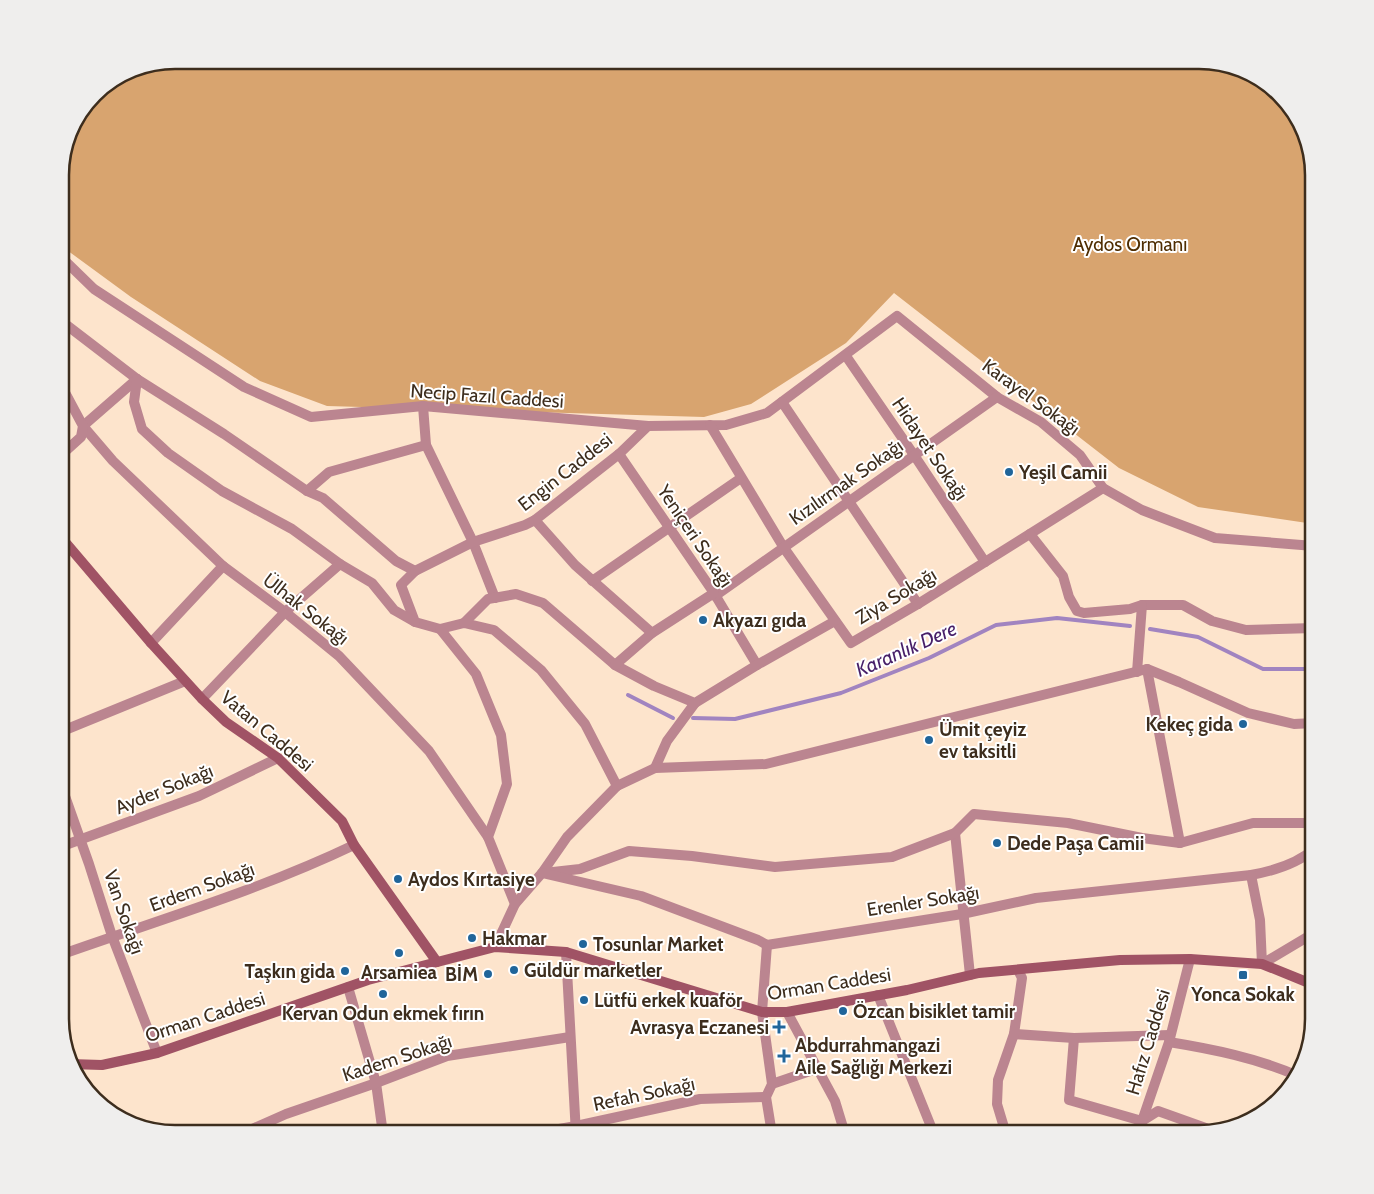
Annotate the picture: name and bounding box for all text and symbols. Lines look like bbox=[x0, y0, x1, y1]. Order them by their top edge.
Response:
park label: Aydos Ormanı bbox=[1073, 233, 1187, 256]
street label: Karayel Sokağı bbox=[978, 354, 1084, 440]
street label: Necip Fazıl Caddesi bbox=[410, 379, 564, 413]
street label: Hidayet Sokağı bbox=[887, 393, 973, 505]
street label: Engin Caddesi bbox=[513, 428, 617, 516]
street label: Kızılırmak Sokağı bbox=[785, 434, 907, 530]
place label: Yeşil Camii bbox=[1018, 461, 1107, 484]
marker: Yeşil Camii bbox=[1003, 466, 1015, 478]
street label: Yeniçeri Sokağı bbox=[652, 480, 738, 592]
street label: Ziya Sokağı bbox=[852, 563, 940, 629]
street label: Ülhak Sokağı bbox=[258, 568, 354, 650]
place label: Akyazı gıda bbox=[713, 609, 807, 632]
marker: Akyazı gıda bbox=[697, 614, 709, 626]
water label: Karanlık Dere bbox=[852, 616, 960, 682]
street label: Vatan Caddesi bbox=[216, 686, 318, 776]
place label: Kekeç gida bbox=[1146, 713, 1234, 736]
place label: Ümit çeyiz ev taksitli bbox=[939, 718, 1026, 763]
marker: Kekeç gida bbox=[1237, 718, 1249, 730]
marker: Ümit çeyiz ev taksitli bbox=[923, 734, 935, 746]
street label: Ayder Sokağı bbox=[112, 759, 216, 819]
place label: Dede Paşa Camii bbox=[1007, 832, 1144, 855]
marker: Dede Paşa Camii bbox=[991, 837, 1003, 849]
street label: Erdem Sokağı bbox=[146, 857, 258, 917]
street label: Van Sokağı bbox=[99, 867, 149, 957]
place label: Aydos Kırtasiye bbox=[408, 868, 535, 891]
marker: Aydos Kırtasiye bbox=[392, 873, 404, 885]
street label: Erenler Sokağı bbox=[865, 881, 981, 921]
place label: Hakmar bbox=[482, 927, 547, 950]
marker: Hakmar bbox=[466, 932, 478, 944]
place label: Tosunlar Market bbox=[593, 933, 724, 956]
marker: Tosunlar Market bbox=[577, 938, 589, 950]
marker: Arsamiea bbox=[393, 947, 405, 959]
place label: Güldür marketler bbox=[524, 959, 663, 982]
place label: Taşkın gida bbox=[245, 960, 336, 983]
place label: Arsamiea bbox=[361, 961, 438, 984]
place label: BİM bbox=[445, 963, 478, 986]
street label: Orman Caddesi bbox=[766, 963, 892, 1005]
marker: Güldür marketler bbox=[508, 964, 520, 976]
marker: Taşkın gida bbox=[339, 965, 351, 977]
marker: BİM bbox=[482, 968, 494, 980]
marker: Yonca Sokak bbox=[1237, 969, 1249, 981]
place label: Yonca Sokak bbox=[1190, 983, 1295, 1006]
street label: Hafız Caddesi bbox=[1121, 986, 1175, 1098]
street label: Orman Caddesi bbox=[142, 987, 268, 1047]
marker: Kervan Odun ekmek fırın bbox=[377, 988, 389, 1000]
place label: Lütfü erkek kuaför bbox=[594, 989, 743, 1012]
marker: Lütfü erkek kuaför bbox=[578, 994, 590, 1006]
place label: Özcan bisiklet tamir bbox=[853, 1000, 1016, 1023]
place label: Kervan Odun ekmek fırın bbox=[282, 1002, 484, 1025]
marker: Özcan bisiklet tamir bbox=[837, 1005, 849, 1017]
place label: Avrasya Eczanesi bbox=[630, 1016, 769, 1039]
marker: Avrasya Eczanesi bbox=[773, 1021, 785, 1033]
street label: Kadem Sokağı bbox=[339, 1029, 455, 1087]
place label: Abdurrahmangazi Aile Sağlığı Merkezi bbox=[795, 1034, 952, 1079]
marker: Abdurrahmangazi Aile Sağlığı Merkezi bbox=[777, 1049, 791, 1063]
street label: Refah Sokağı bbox=[591, 1072, 697, 1116]

